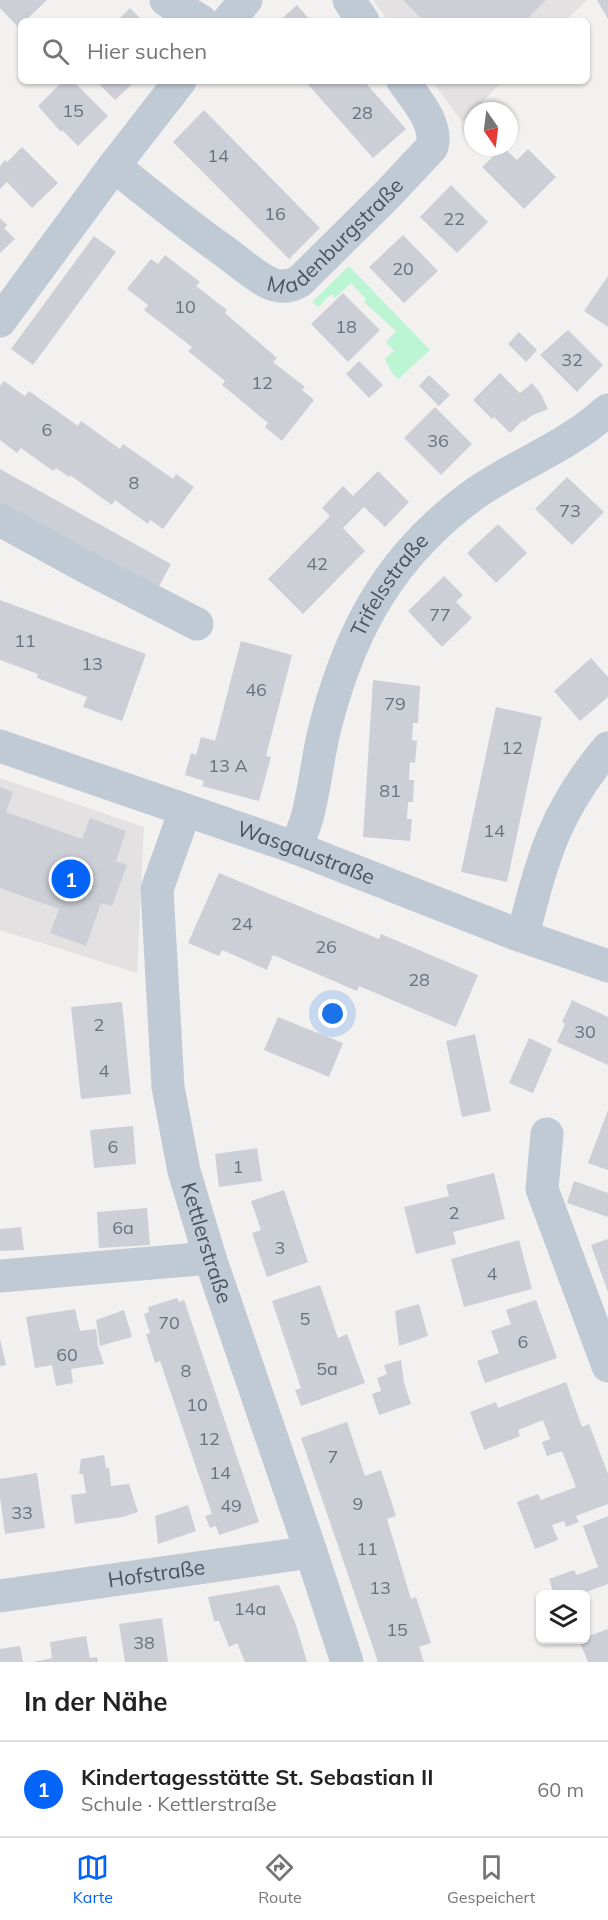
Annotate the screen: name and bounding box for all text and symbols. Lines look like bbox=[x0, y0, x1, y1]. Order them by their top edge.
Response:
search box bbox=[18, 18, 590, 84]
icon: search bbox=[39, 35, 72, 68]
text: Hier suchen bbox=[87, 37, 207, 65]
house number: 15 bbox=[62, 99, 84, 122]
house number: 28 bbox=[351, 101, 373, 124]
north arrow bbox=[464, 102, 518, 156]
house number: 14 bbox=[207, 144, 229, 167]
street label: Madenburgstraße bbox=[265, 172, 408, 299]
house number: 16 bbox=[264, 202, 286, 225]
house number: 22 bbox=[443, 207, 465, 230]
house number: 20 bbox=[392, 257, 414, 280]
house number: 10 bbox=[174, 295, 196, 318]
house number: 18 bbox=[335, 315, 357, 338]
house number: 32 bbox=[561, 348, 583, 371]
house number: 12 bbox=[251, 371, 273, 394]
house number: 6 bbox=[42, 418, 52, 441]
house number: 36 bbox=[427, 429, 449, 452]
house number: 8 bbox=[129, 471, 139, 494]
house number: 73 bbox=[559, 499, 581, 522]
street label: Trifelsstraße bbox=[344, 527, 433, 640]
house number: 42 bbox=[306, 552, 328, 575]
house number: 77 bbox=[429, 603, 451, 626]
house number: 11 bbox=[14, 629, 36, 652]
house number: 13 bbox=[81, 652, 103, 675]
house number: 46 bbox=[245, 678, 267, 701]
house number: 79 bbox=[384, 692, 406, 715]
house number: 12 bbox=[501, 736, 523, 759]
house number: 13 A bbox=[208, 754, 248, 777]
house number: 81 bbox=[379, 779, 401, 802]
street label: Wasgaustraße bbox=[234, 815, 379, 890]
house number: 14 bbox=[483, 819, 505, 842]
pin: 1 bbox=[52, 856, 90, 902]
house number: 24 bbox=[231, 912, 253, 935]
house number: 26 bbox=[315, 935, 337, 958]
house number: 28 bbox=[408, 968, 430, 991]
your location bbox=[318, 999, 347, 1028]
house number: 2 bbox=[94, 1013, 104, 1036]
house number: 30 bbox=[574, 1020, 596, 1043]
house number: 4 bbox=[99, 1059, 110, 1082]
house number: 6 bbox=[108, 1135, 118, 1158]
house number: 1 bbox=[233, 1155, 243, 1178]
street label: Kettlerstraße bbox=[176, 1179, 239, 1307]
house number: 2 bbox=[449, 1201, 459, 1224]
house number: 6a bbox=[112, 1216, 134, 1239]
house number: 3 bbox=[275, 1236, 285, 1259]
house number: 4 bbox=[487, 1262, 498, 1285]
house number: 5 bbox=[300, 1307, 311, 1330]
house number: 70 bbox=[158, 1311, 180, 1334]
house number: 6 bbox=[518, 1330, 528, 1353]
house number: 60 bbox=[56, 1343, 78, 1366]
house number: 5a bbox=[316, 1357, 338, 1380]
house number: 8 bbox=[181, 1359, 191, 1382]
house number: 10 bbox=[186, 1393, 208, 1416]
house number: 12 bbox=[198, 1427, 220, 1450]
house number: 7 bbox=[328, 1445, 338, 1468]
house number: 14 bbox=[209, 1461, 231, 1484]
house number: 9 bbox=[353, 1492, 363, 1515]
house number: 49 bbox=[220, 1494, 242, 1517]
house number: 33 bbox=[11, 1501, 33, 1524]
house number: 11 bbox=[356, 1537, 378, 1560]
street label: Hofstraße bbox=[106, 1553, 206, 1593]
house number: 13 bbox=[369, 1576, 391, 1599]
map controls bbox=[536, 1590, 590, 1644]
button: layers bbox=[536, 1590, 590, 1644]
house number: 14a bbox=[234, 1597, 266, 1620]
house number: 15 bbox=[386, 1618, 408, 1641]
house number: 38 bbox=[133, 1631, 155, 1654]
text: In der Nähe bbox=[24, 1685, 168, 1718]
text: Kindertagesstätte St. Sebastian II bbox=[81, 1763, 434, 1791]
text: 1 bbox=[38, 1777, 50, 1802]
text: 60 m bbox=[537, 1777, 584, 1802]
text: Schule · Kettlerstraße bbox=[81, 1791, 277, 1816]
tab: Karte bbox=[73, 1851, 113, 1907]
tab: Route bbox=[258, 1851, 302, 1907]
tab: Gespeichert bbox=[447, 1851, 535, 1907]

